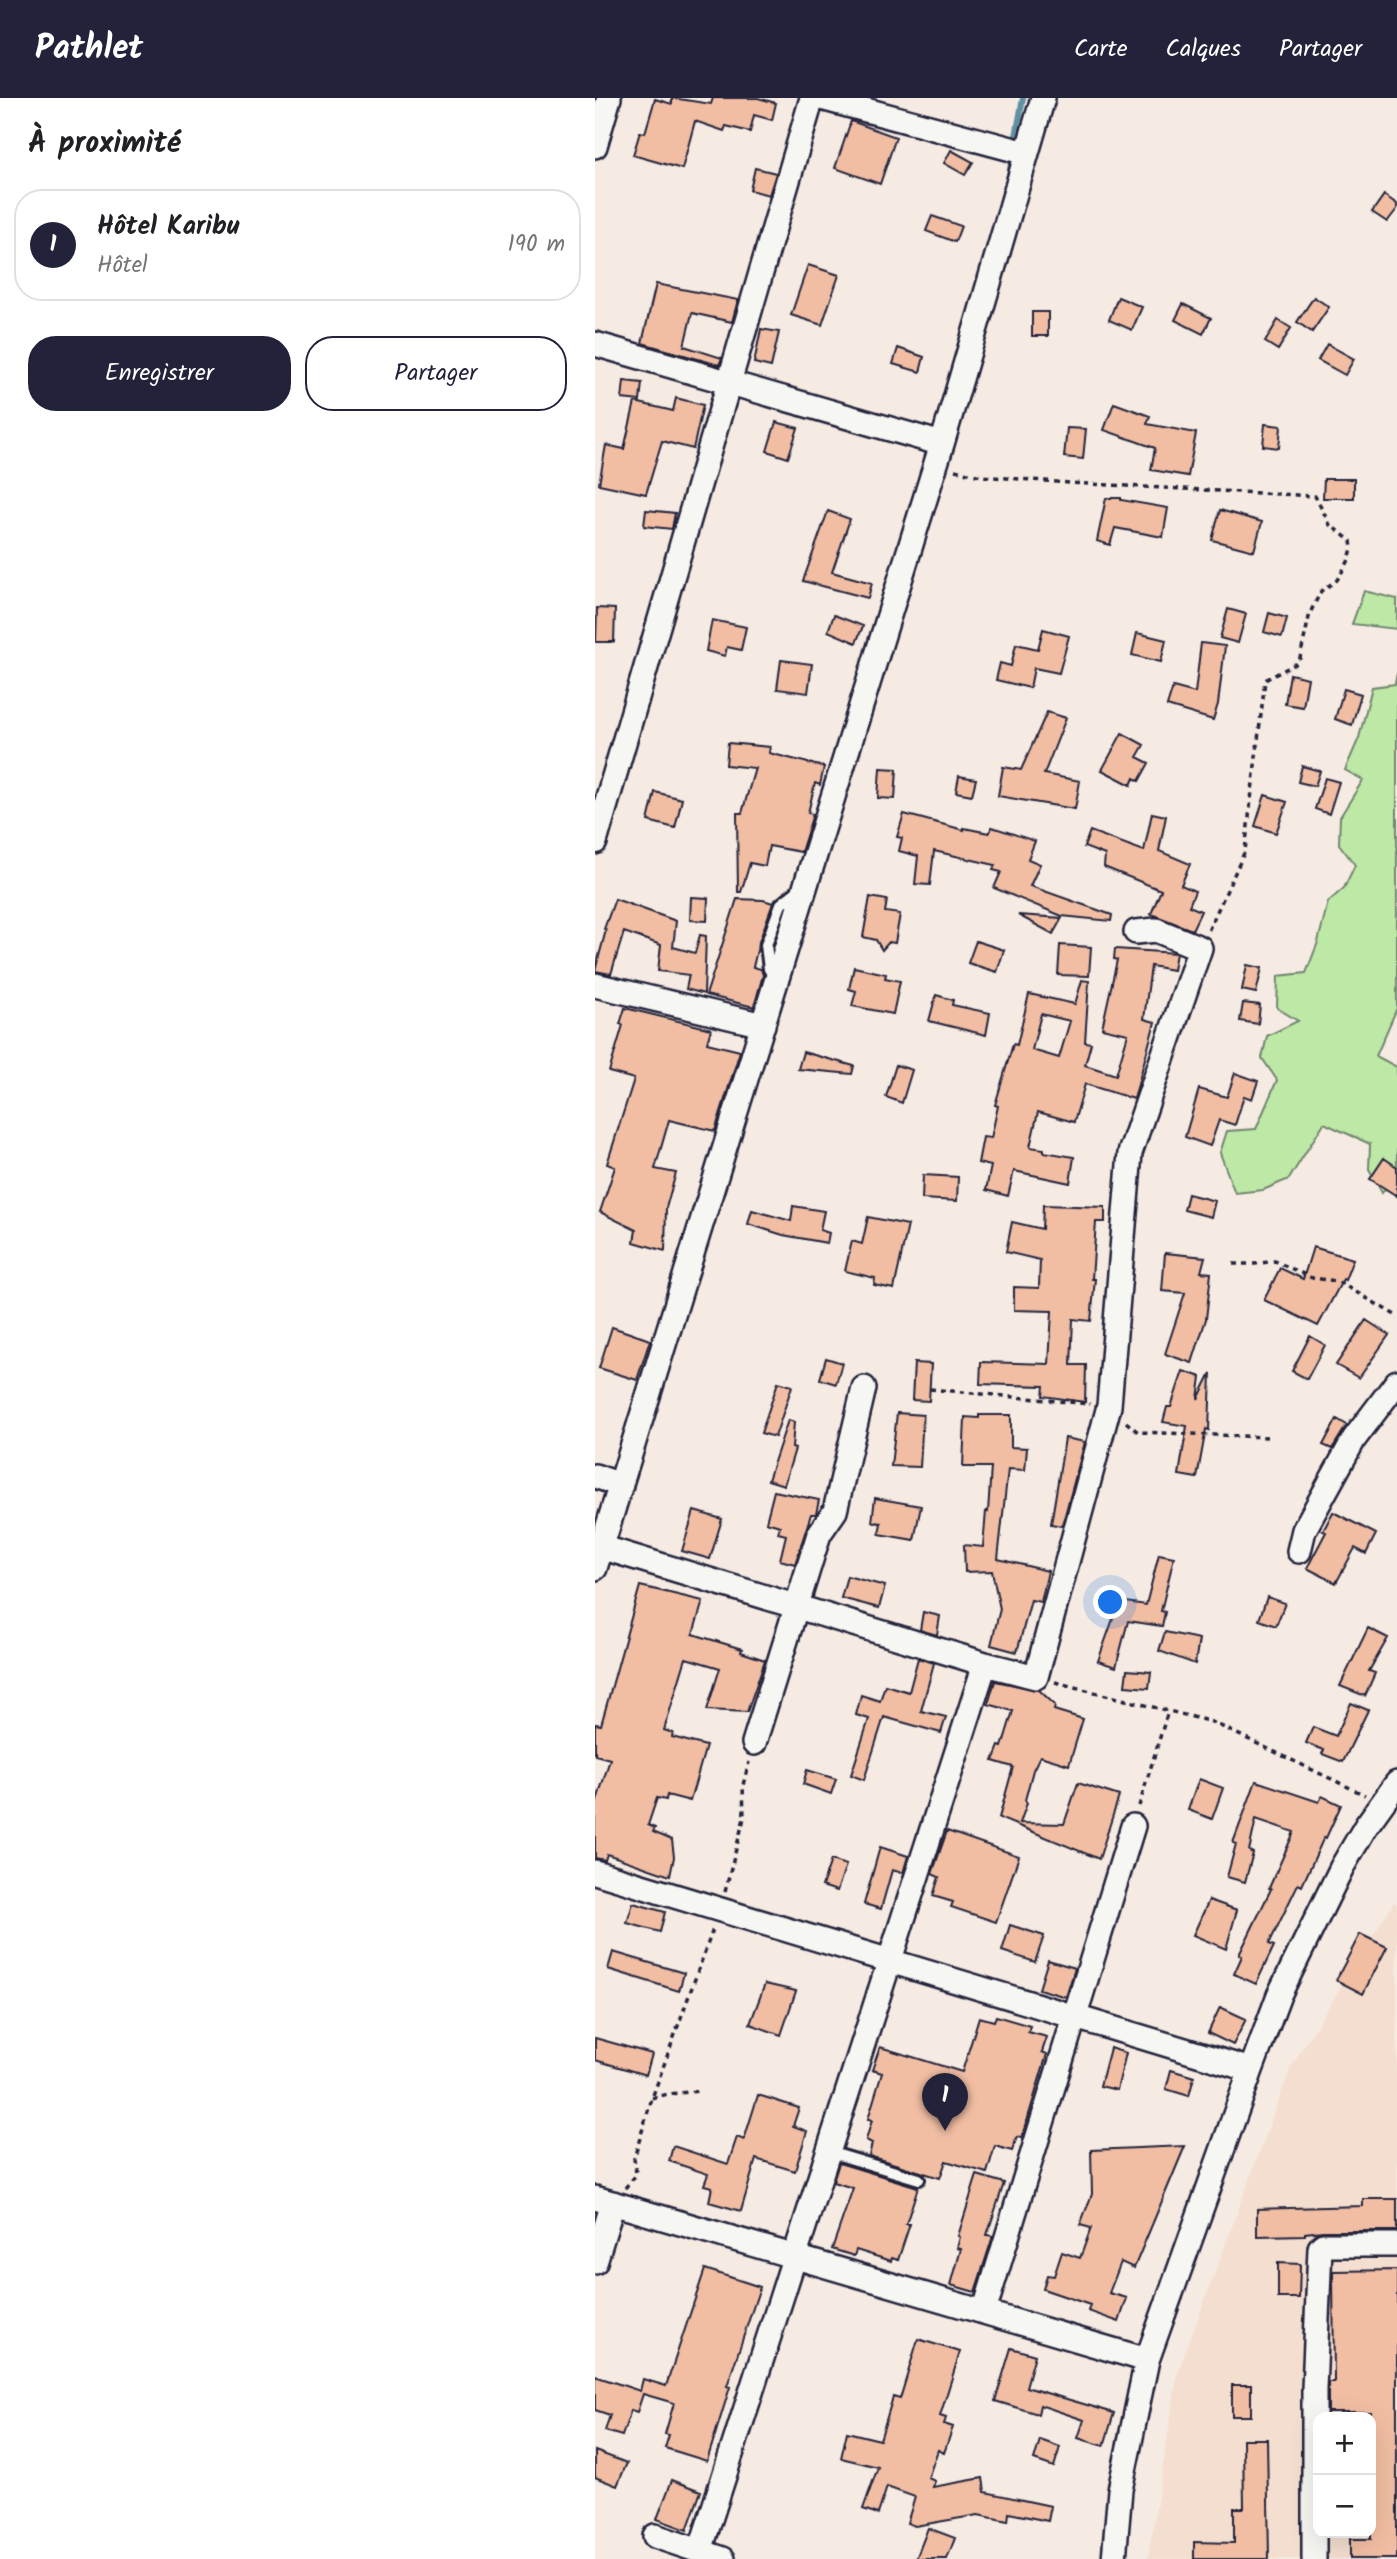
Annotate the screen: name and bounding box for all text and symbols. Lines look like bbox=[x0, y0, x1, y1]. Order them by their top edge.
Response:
text: Pathlet bbox=[35, 23, 143, 76]
text: Carte bbox=[1074, 30, 1128, 69]
text: Calques bbox=[1166, 30, 1241, 69]
text: Partager bbox=[1279, 30, 1362, 69]
text: À proximité bbox=[28, 120, 181, 168]
text: Hôtel Karibu bbox=[97, 206, 239, 248]
text: 1 bbox=[50, 227, 56, 263]
text: 190 m bbox=[508, 227, 565, 263]
text: Hôtel bbox=[97, 248, 148, 284]
button: Enregistrer bbox=[28, 336, 291, 411]
button: Partager bbox=[305, 336, 567, 411]
your location bbox=[1093, 1585, 1127, 1619]
pin: 1 bbox=[922, 2073, 968, 2131]
map controls bbox=[1313, 2412, 1376, 2538]
button: + bbox=[1313, 2412, 1376, 2475]
button: − bbox=[1313, 2475, 1376, 2538]

